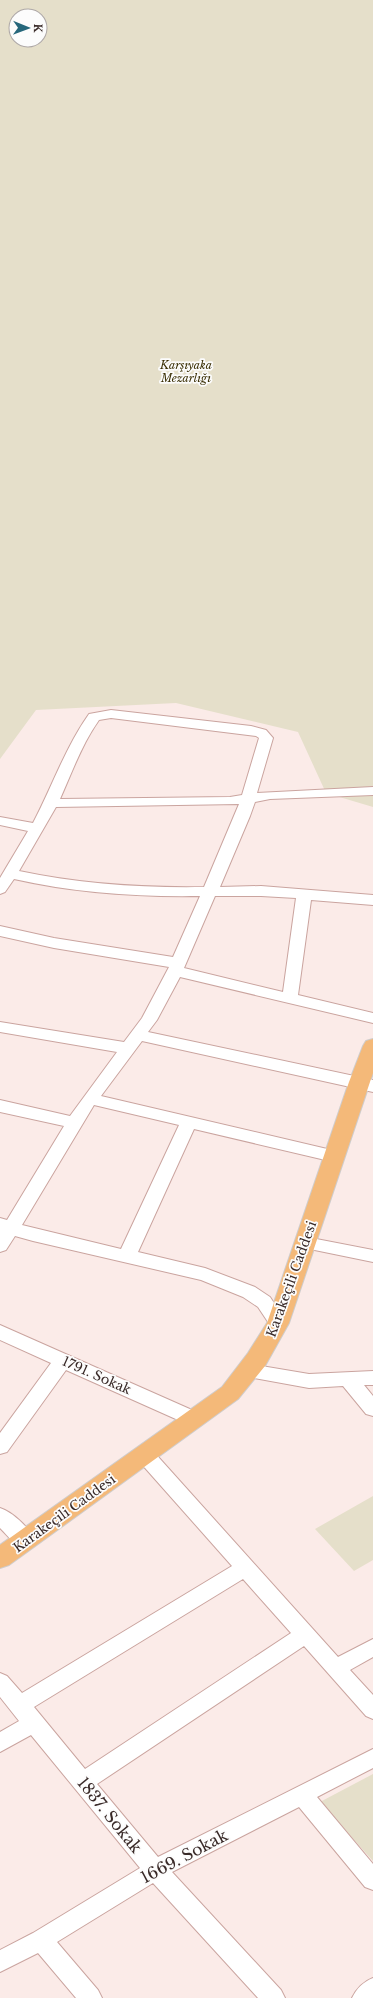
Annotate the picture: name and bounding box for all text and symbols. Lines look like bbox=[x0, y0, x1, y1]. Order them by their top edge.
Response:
north arrow bbox=[8, 8, 48, 48]
text: K bbox=[31, 24, 45, 34]
park label: Karşıyaka Mezarlığı bbox=[159, 358, 212, 385]
street label: Karakeçili Caddesi bbox=[263, 1218, 321, 1340]
street label: 1791. Sokak bbox=[60, 1353, 134, 1398]
street label: Karakeçili Caddesi bbox=[10, 1470, 119, 1556]
street label: 1837. Sokak bbox=[73, 1773, 147, 1857]
street label: 1669. Sokak bbox=[137, 1825, 231, 1887]

